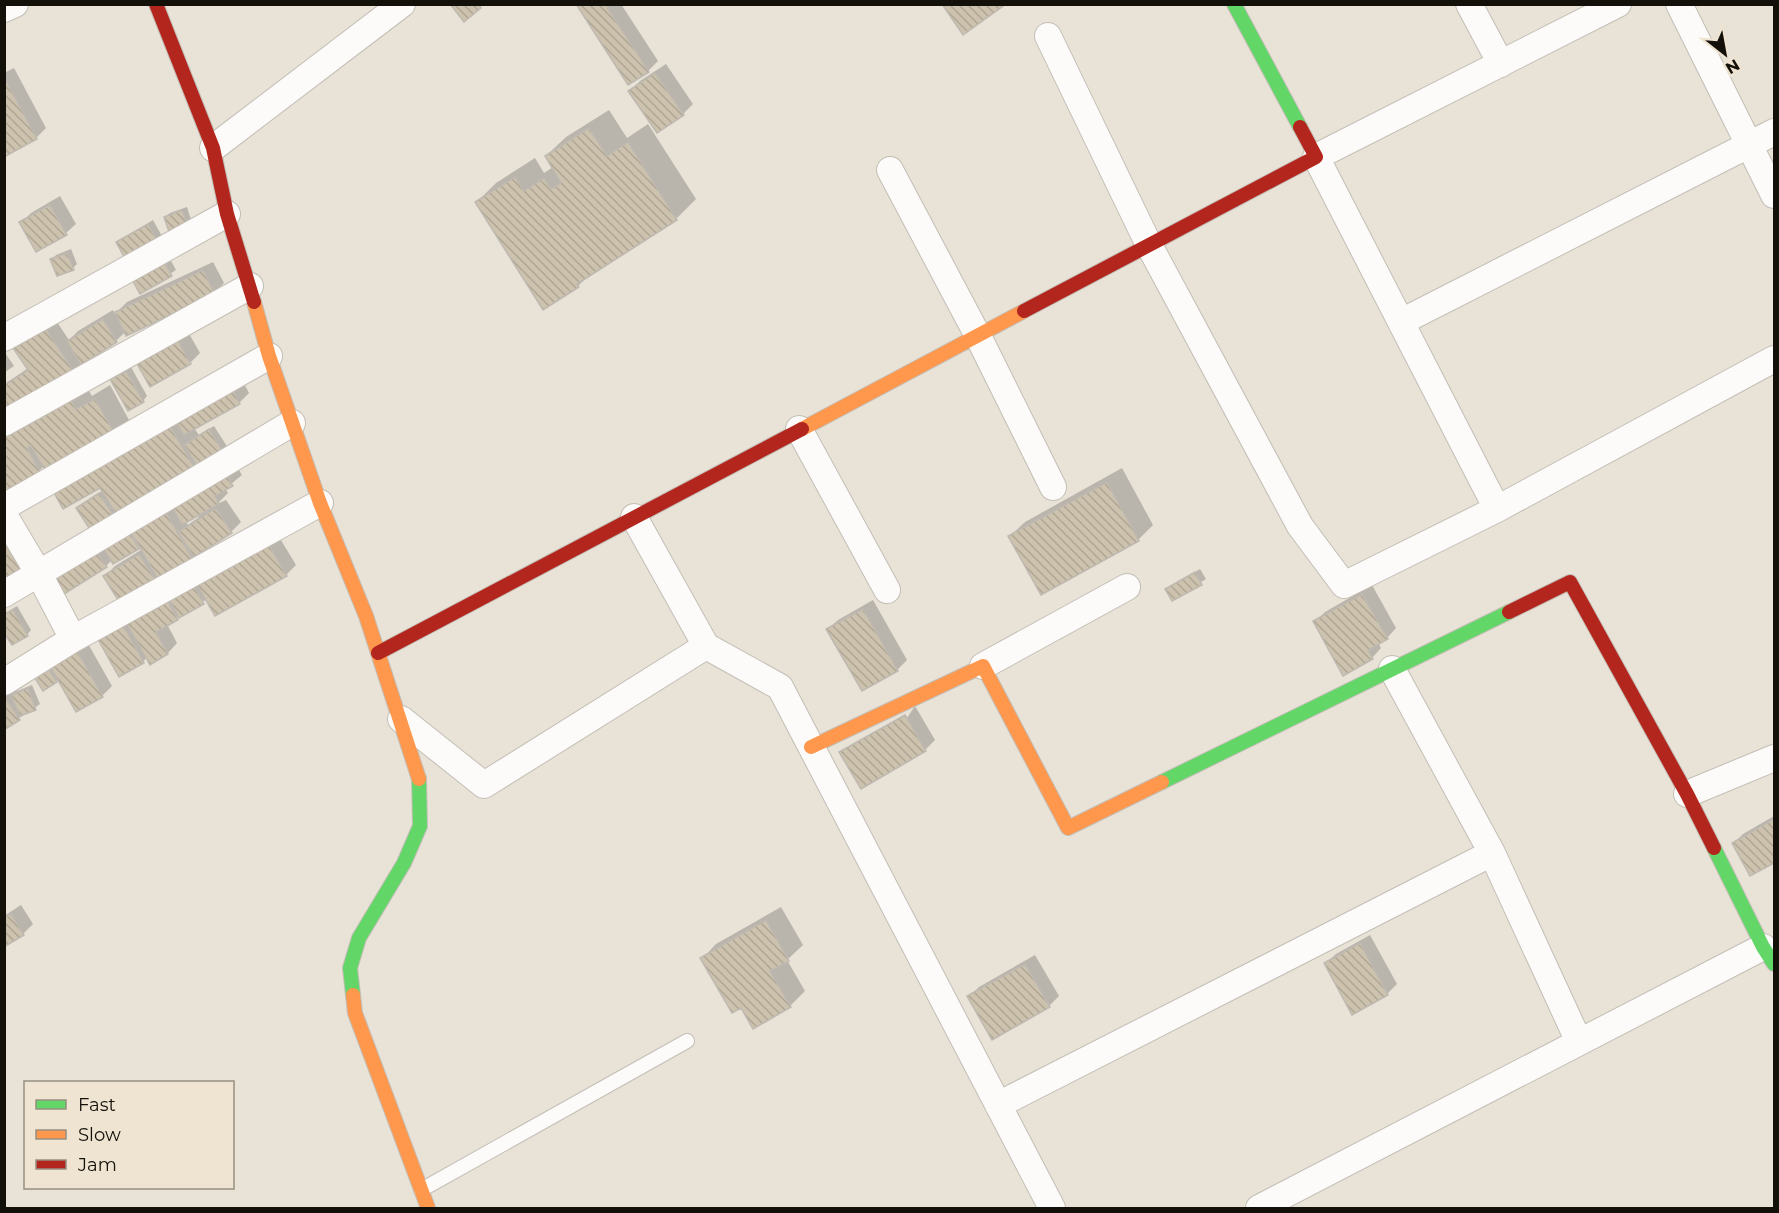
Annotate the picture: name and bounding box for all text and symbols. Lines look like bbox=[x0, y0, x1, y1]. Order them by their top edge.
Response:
north arrow bbox=[1695, 24, 1755, 84]
text: N bbox=[1722, 55, 1743, 78]
legend bbox=[24, 1081, 234, 1189]
text: Fast bbox=[78, 1094, 116, 1116]
text: Slow bbox=[78, 1124, 121, 1146]
text: Jam bbox=[77, 1154, 117, 1176]

